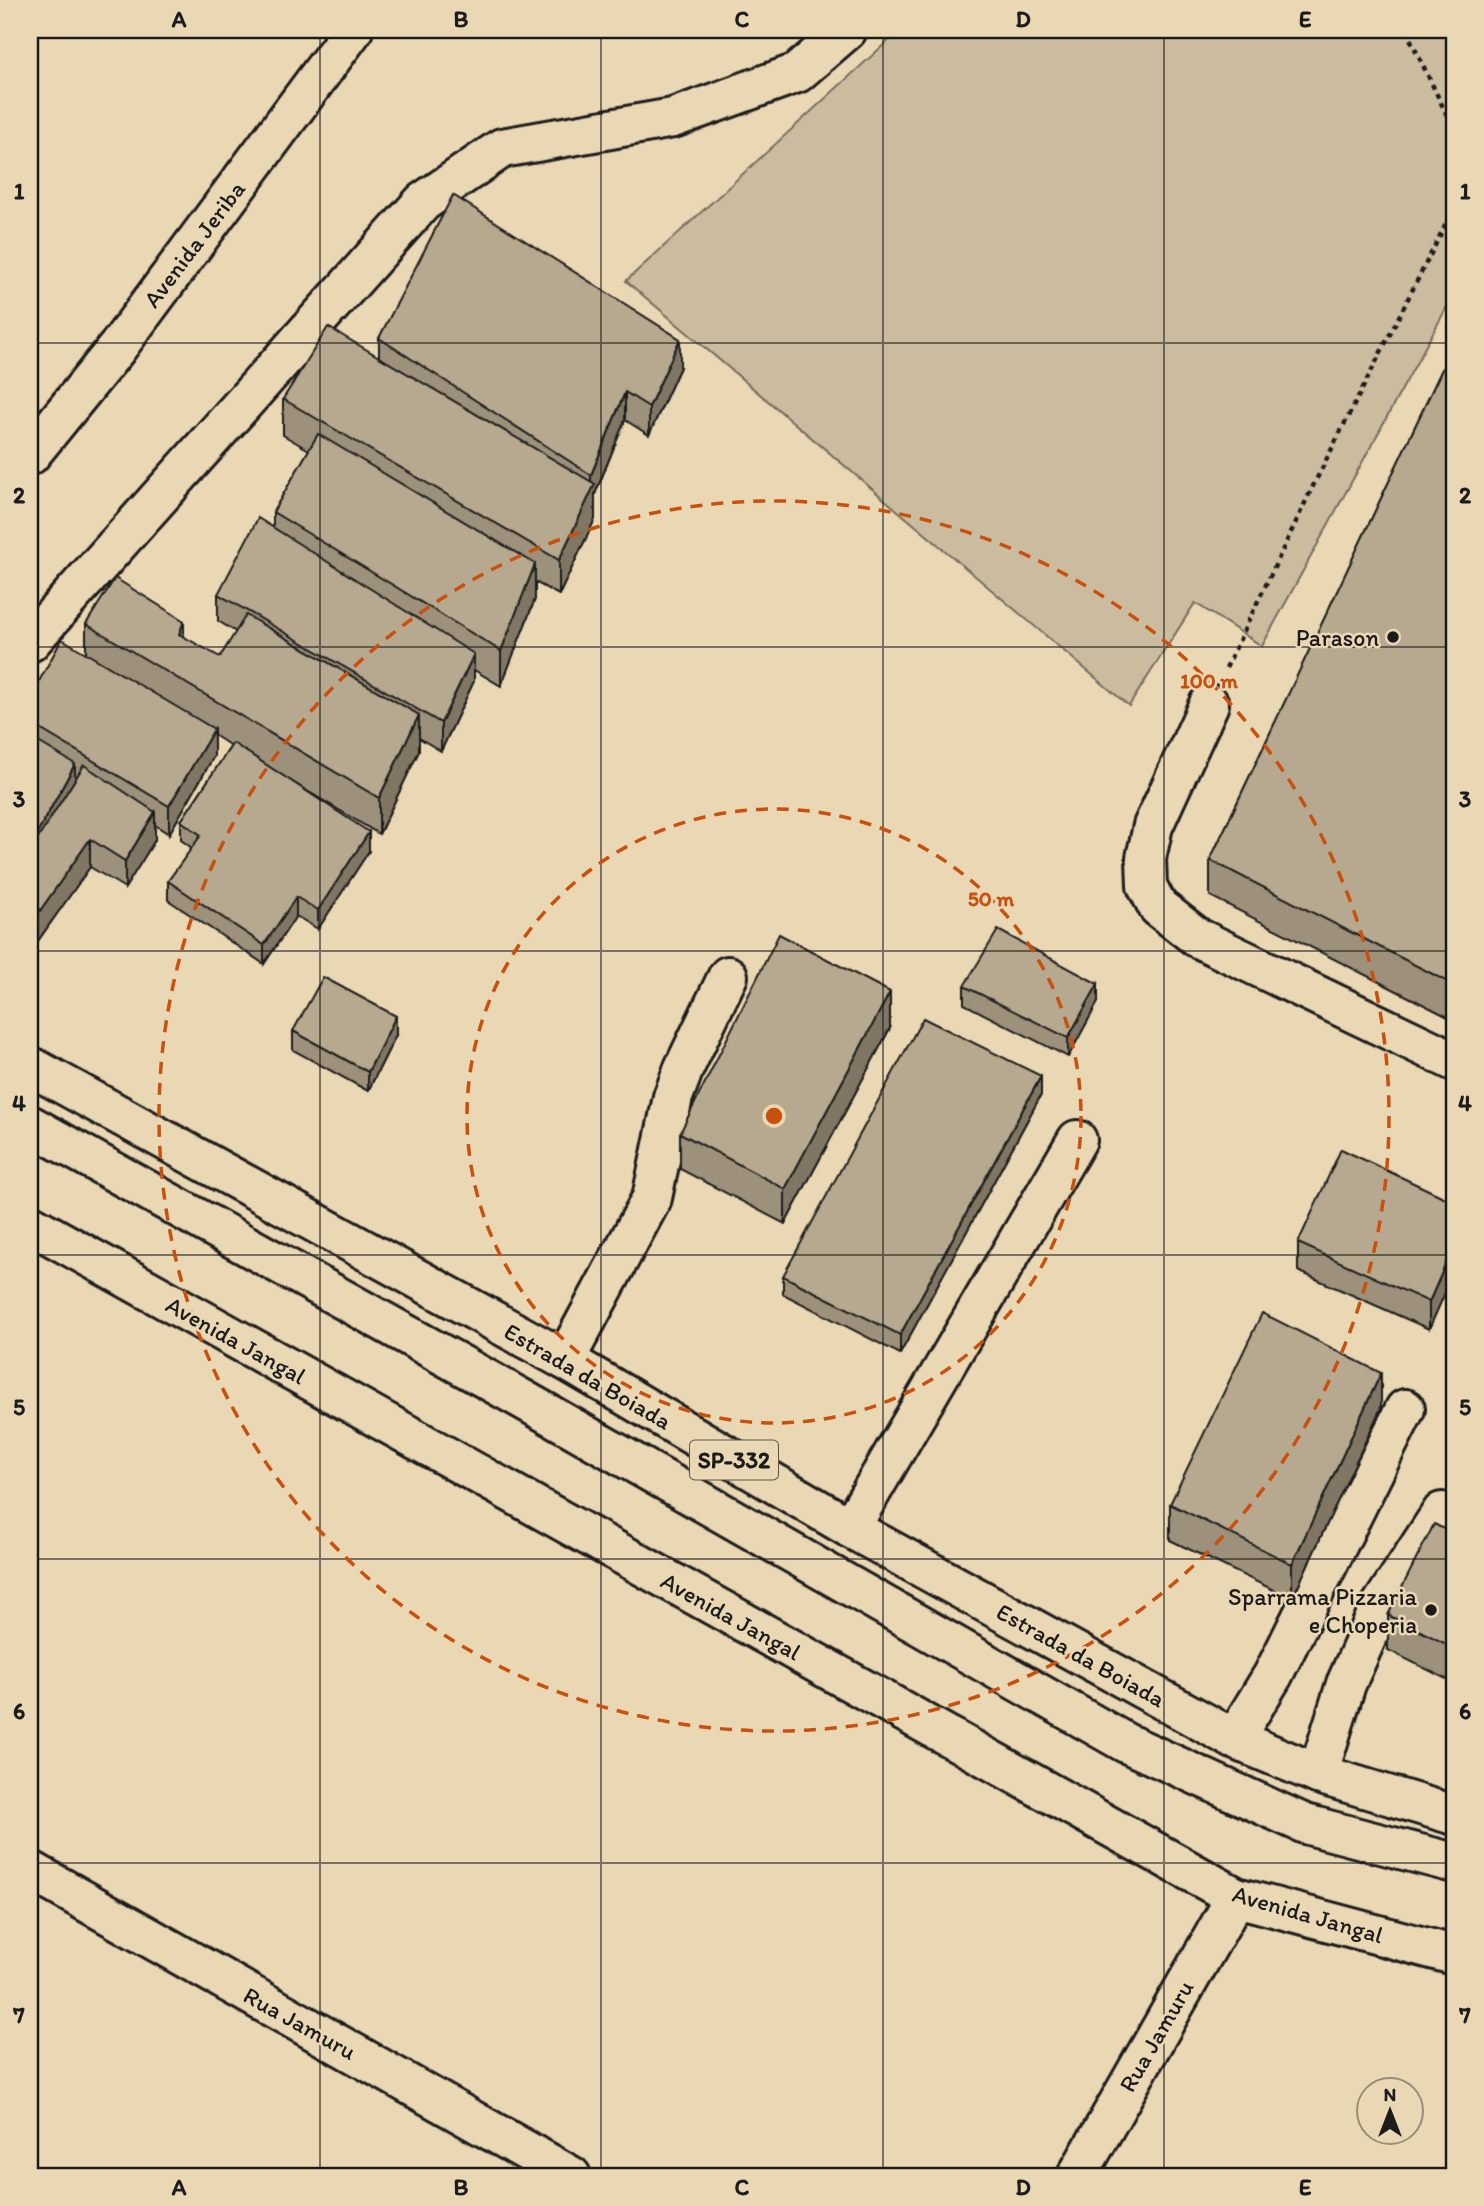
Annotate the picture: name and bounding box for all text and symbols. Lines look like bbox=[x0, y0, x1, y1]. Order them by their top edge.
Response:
text: A bbox=[171, 5, 187, 33]
text: B bbox=[454, 5, 469, 33]
text: C bbox=[735, 5, 750, 33]
text: D bbox=[1015, 5, 1031, 33]
text: E bbox=[1299, 5, 1312, 33]
street label: Avenida Jeriba bbox=[137, 174, 251, 313]
text: 1 bbox=[14, 177, 25, 205]
text: 1 bbox=[1460, 177, 1471, 205]
text: 2 bbox=[13, 481, 26, 509]
text: 2 bbox=[1459, 481, 1472, 509]
place label: Parason bbox=[1296, 623, 1379, 652]
marker: Parason bbox=[1385, 629, 1401, 645]
text: 100 m bbox=[1180, 668, 1238, 693]
text: 3 bbox=[13, 785, 26, 813]
text: 3 bbox=[1459, 785, 1472, 813]
text: 50 m bbox=[968, 886, 1015, 911]
text: 4 bbox=[12, 1089, 26, 1117]
text: 4 bbox=[1458, 1089, 1472, 1117]
centre of rings bbox=[762, 1104, 786, 1128]
street label: Avenida Jangal bbox=[161, 1290, 311, 1390]
street label: Estrada da Boiada bbox=[499, 1316, 677, 1436]
text: 5 bbox=[13, 1393, 25, 1421]
text: 5 bbox=[1459, 1393, 1471, 1421]
road number: SP-332 bbox=[690, 1441, 778, 1480]
street label: Avenida Jangal bbox=[656, 1566, 806, 1666]
place label: Sparrama Pizzaria e Choperia bbox=[1228, 1582, 1417, 1639]
street label: Estrada da Boiada bbox=[992, 1597, 1171, 1714]
marker: Sparrama Pizzaria e Choperia bbox=[1423, 1602, 1439, 1618]
text: 6 bbox=[13, 1697, 25, 1725]
text: 6 bbox=[1459, 1697, 1471, 1725]
street label: Avenida Jangal bbox=[1229, 1879, 1387, 1949]
street label: Rua Jamuru bbox=[1112, 1975, 1200, 2097]
street label: Rua Jamuru bbox=[239, 1980, 361, 2066]
text: 7 bbox=[12, 2001, 25, 2029]
text: 7 bbox=[1458, 2001, 1471, 2029]
north arrow bbox=[1354, 2076, 1424, 2146]
text: N bbox=[1384, 2083, 1396, 2106]
text: A bbox=[171, 2173, 187, 2201]
text: B bbox=[454, 2173, 469, 2201]
text: C bbox=[735, 2173, 750, 2201]
text: D bbox=[1015, 2173, 1031, 2201]
text: E bbox=[1299, 2173, 1312, 2201]

